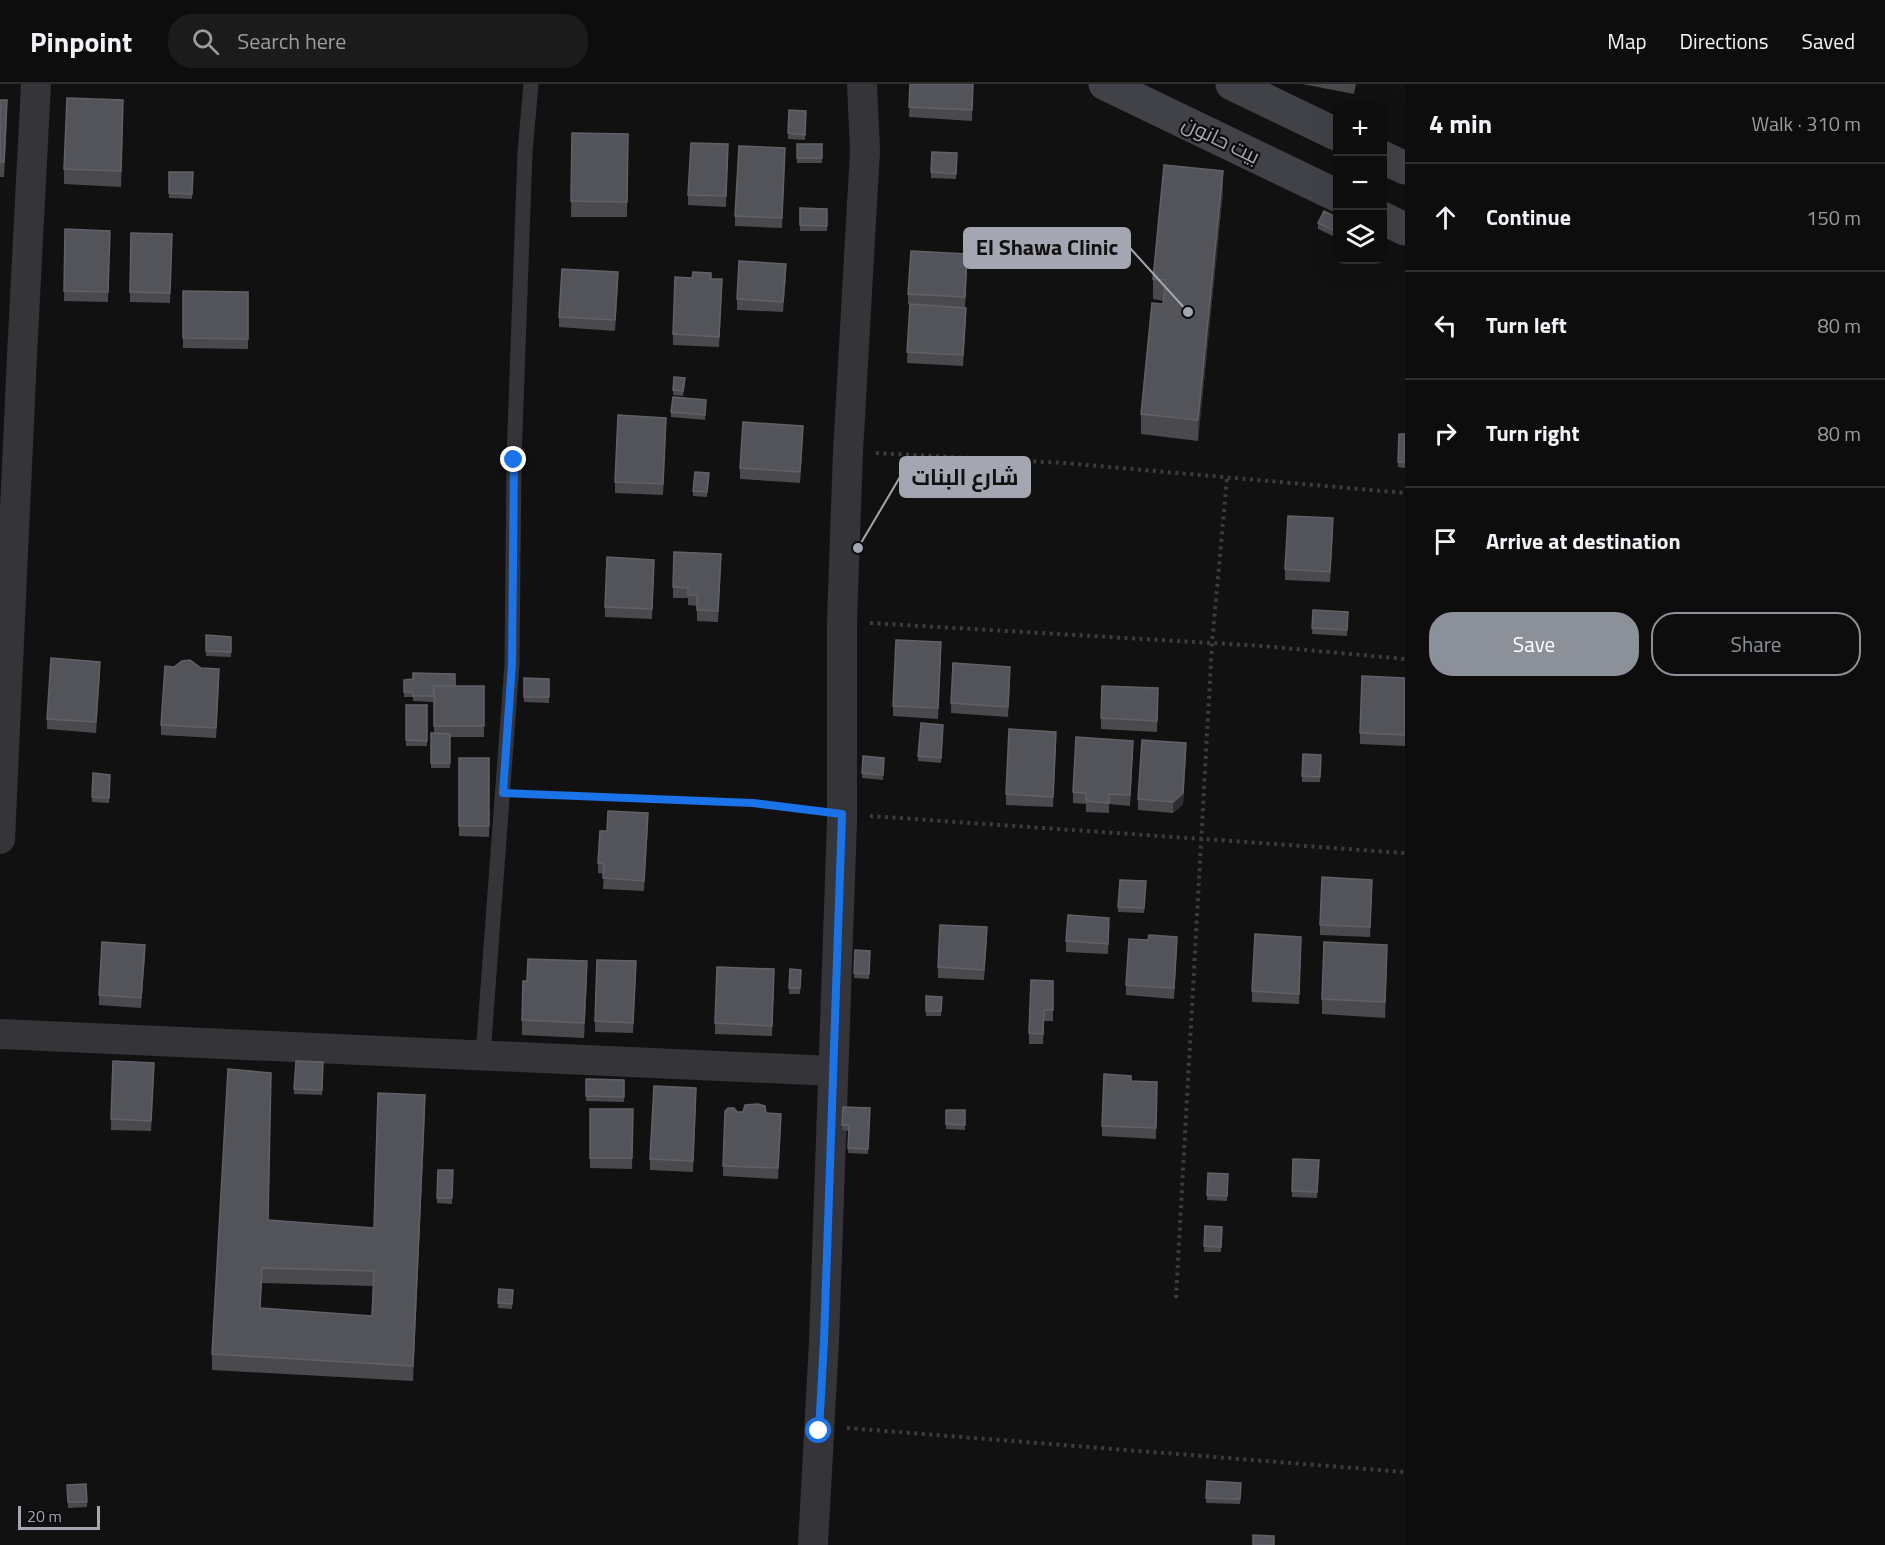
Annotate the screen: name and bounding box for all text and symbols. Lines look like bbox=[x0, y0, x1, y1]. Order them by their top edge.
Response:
search box bbox=[168, 14, 588, 68]
text: Pinpoint bbox=[30, 20, 132, 63]
text: Search here bbox=[237, 24, 346, 58]
icon: search bbox=[189, 25, 222, 58]
text: Map bbox=[1607, 25, 1647, 57]
text: Directions bbox=[1680, 25, 1769, 57]
text: Saved bbox=[1802, 25, 1855, 57]
map controls bbox=[1333, 102, 1387, 264]
button: + bbox=[1333, 102, 1387, 156]
text: 4 min bbox=[1429, 104, 1492, 143]
street label: بيت حانون bbox=[1177, 106, 1266, 172]
text: Walk · 310 m bbox=[1752, 108, 1861, 139]
button: − bbox=[1333, 156, 1387, 210]
text: Continue bbox=[1486, 200, 1571, 234]
icon: ahead bbox=[1429, 201, 1462, 234]
text: 150 m bbox=[1806, 202, 1861, 233]
button: layers bbox=[1333, 210, 1387, 264]
callout: El Shawa Clinic bbox=[964, 228, 1130, 268]
text: El Shawa Clinic bbox=[976, 230, 1118, 264]
text: Turn left bbox=[1486, 308, 1567, 342]
icon: left bbox=[1429, 309, 1462, 342]
text: 80 m bbox=[1817, 310, 1861, 341]
text: Turn right bbox=[1486, 416, 1580, 450]
icon: right bbox=[1429, 417, 1462, 450]
text: 80 m bbox=[1817, 418, 1861, 449]
route end bbox=[500, 446, 526, 472]
callout: شارع البنات bbox=[900, 457, 1030, 497]
text: شارع البنات bbox=[912, 460, 1018, 494]
text: Arrive at destination bbox=[1486, 524, 1681, 558]
icon: arrive bbox=[1429, 525, 1462, 558]
button: Save bbox=[1429, 612, 1639, 676]
button: Share bbox=[1651, 612, 1861, 676]
route start bbox=[805, 1417, 831, 1443]
scale bar bbox=[18, 1503, 100, 1530]
text: 20 m bbox=[27, 1504, 62, 1528]

